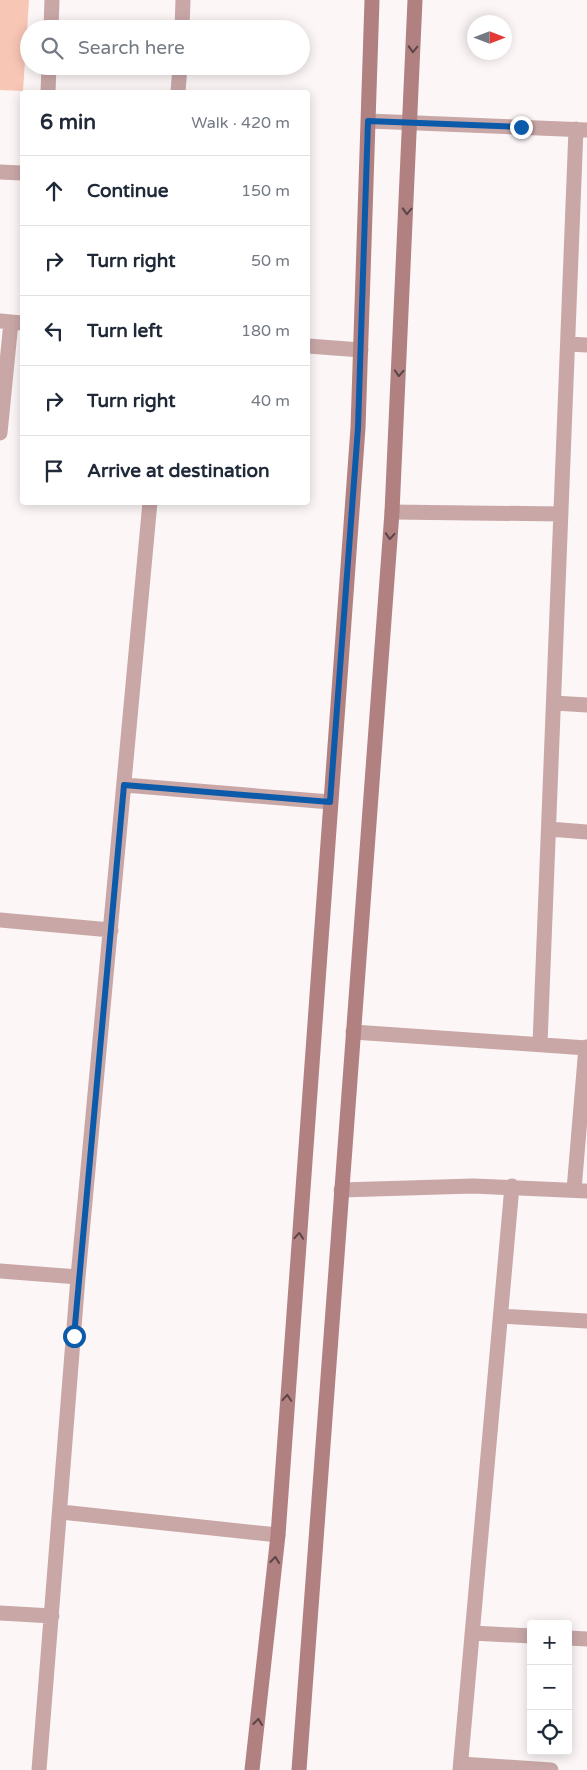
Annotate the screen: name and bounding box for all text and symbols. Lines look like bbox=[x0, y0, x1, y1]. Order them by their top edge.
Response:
north arrow bbox=[467, 15, 512, 60]
search box bbox=[20, 20, 310, 75]
icon: search bbox=[38, 34, 66, 62]
text: Search here bbox=[78, 37, 185, 59]
one-way arrow bbox=[408, 45, 419, 53]
text: 6 min bbox=[40, 110, 96, 135]
text: Walk · 420 m bbox=[191, 113, 290, 133]
route end bbox=[510, 116, 533, 139]
icon: ahead bbox=[40, 177, 68, 205]
text: Continue bbox=[87, 180, 169, 202]
text: 150 m bbox=[241, 181, 290, 201]
one-way arrow bbox=[401, 207, 412, 215]
icon: right bbox=[40, 247, 68, 275]
text: Turn right bbox=[87, 250, 175, 272]
text: 50 m bbox=[251, 251, 290, 271]
icon: left bbox=[40, 317, 68, 345]
text: Turn left bbox=[87, 320, 163, 342]
text: 180 m bbox=[241, 321, 290, 341]
one-way arrow bbox=[394, 370, 404, 378]
icon: right bbox=[40, 387, 68, 415]
text: Turn right bbox=[87, 390, 175, 412]
text: 40 m bbox=[251, 391, 290, 411]
icon: arrive bbox=[40, 457, 68, 485]
text: Arrive at destination bbox=[87, 460, 270, 482]
one-way arrow bbox=[385, 532, 396, 540]
one-way arrow bbox=[293, 1232, 304, 1240]
route start bbox=[63, 1325, 86, 1348]
one-way arrow bbox=[282, 1394, 293, 1402]
one-way arrow bbox=[269, 1556, 280, 1564]
map controls bbox=[527, 1620, 572, 1755]
button: + bbox=[527, 1620, 572, 1665]
button: − bbox=[527, 1665, 572, 1710]
button: locate bbox=[527, 1710, 572, 1755]
one-way arrow bbox=[252, 1717, 263, 1725]

